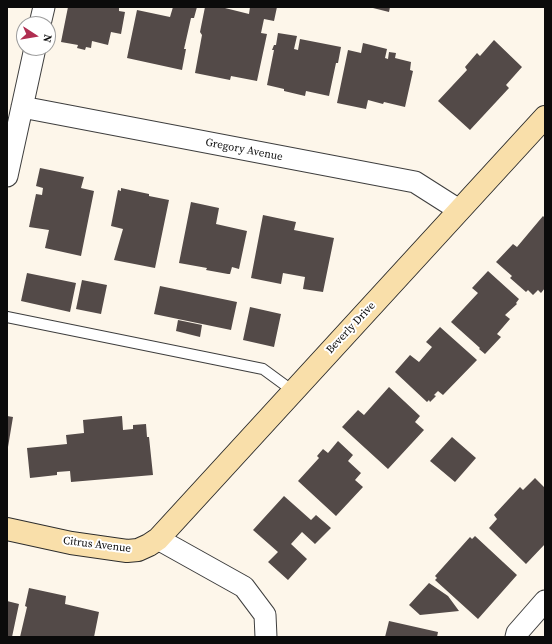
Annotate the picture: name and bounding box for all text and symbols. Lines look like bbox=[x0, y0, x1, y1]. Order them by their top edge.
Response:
north arrow bbox=[16, 16, 56, 56]
text: N bbox=[39, 33, 55, 44]
street label: Gregory Avenue bbox=[204, 136, 284, 164]
street label: Beverly Drive bbox=[324, 299, 378, 357]
street label: Citrus Avenue bbox=[62, 534, 132, 556]

